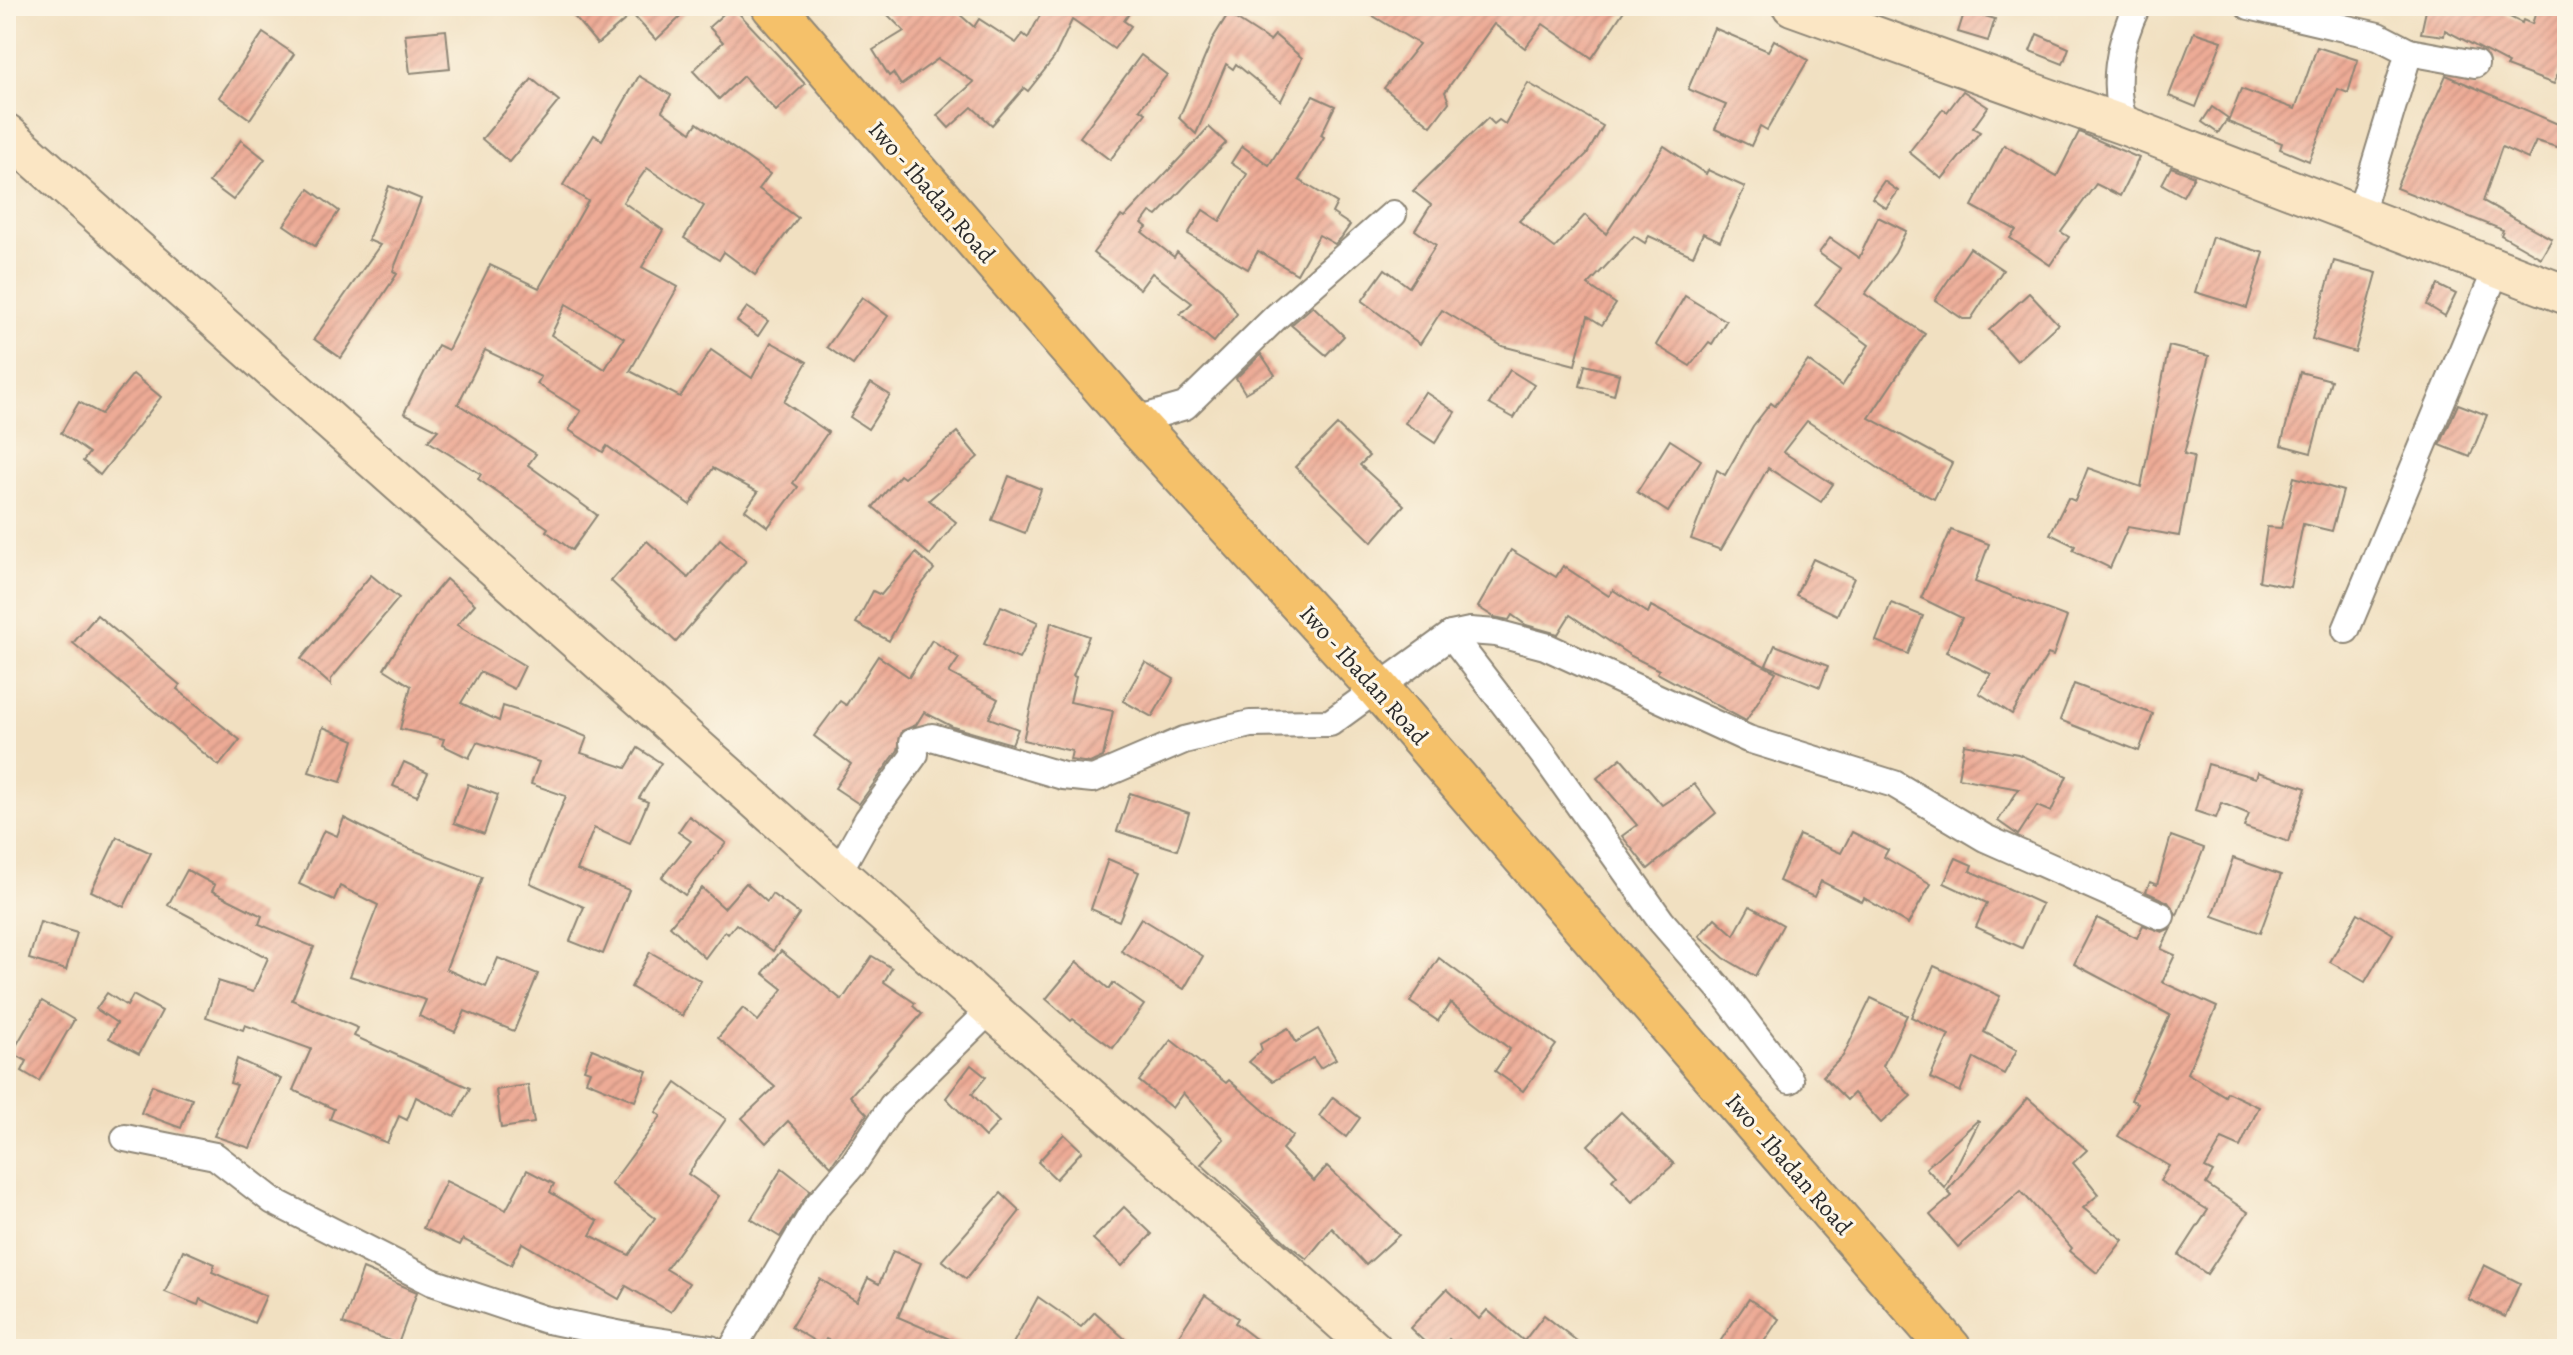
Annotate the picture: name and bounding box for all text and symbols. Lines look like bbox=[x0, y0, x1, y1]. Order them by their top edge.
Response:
street label: Iwo - Ibadan Road bbox=[862, 114, 1003, 270]
street label: Iwo - Ibadan Road bbox=[1293, 598, 1436, 752]
street label: Iwo - Ibadan Road bbox=[1719, 1086, 1860, 1242]

